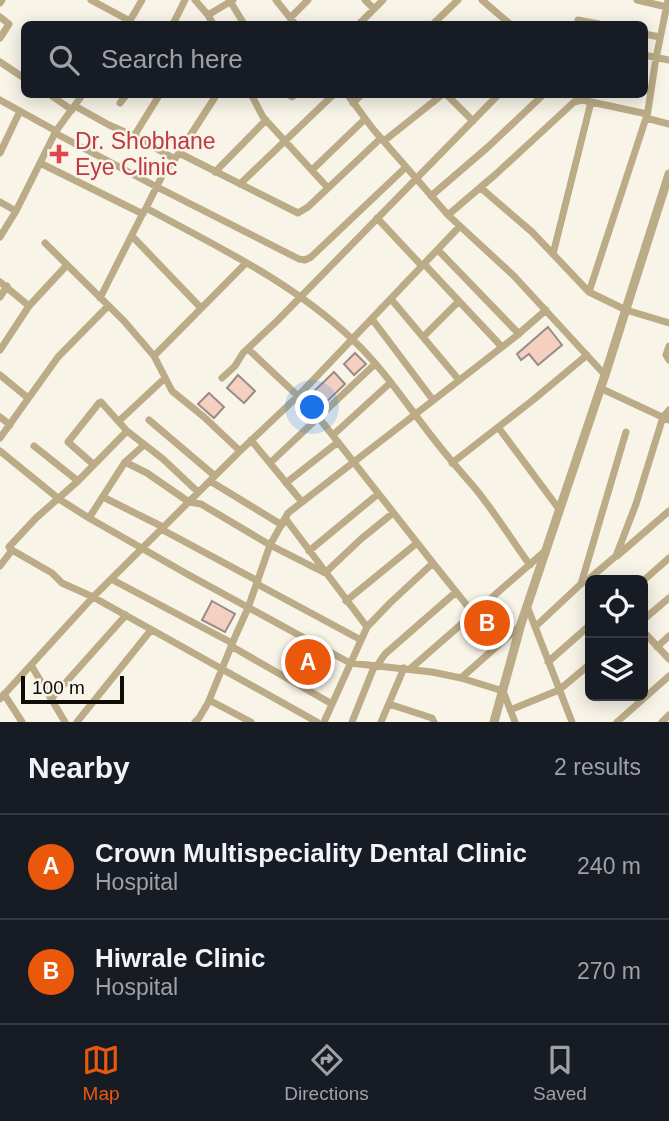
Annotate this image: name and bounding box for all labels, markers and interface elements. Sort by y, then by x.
search box [21,21,648,98]
icon: search [45,41,83,79]
text: Search here [101,44,243,74]
place label: Dr. Shobhane Eye Clinic [75,128,216,180]
marker: Dr. Shobhane Eye Clinic [49,144,69,164]
your location [295,390,329,424]
map controls [585,575,648,701]
button: locate [585,575,648,638]
pin: B [464,597,510,649]
pin: A [285,636,331,688]
button: layers [585,638,648,701]
scale bar [21,673,124,705]
text: 100 m [32,677,85,698]
text: Nearby [28,751,130,784]
text: 2 results [554,754,641,780]
text: Crown Multispeciality Dental Clinic [95,838,527,868]
text: A [43,853,59,879]
text: 240 m [577,853,641,879]
text: Hospital [95,869,178,895]
text: Hiwrale Clinic [95,943,266,973]
text: B [43,958,59,984]
text: 270 m [577,958,641,984]
text: Hospital [95,974,178,1000]
tab: Map [82,1041,120,1105]
tab: Directions [284,1041,369,1105]
tab: Saved [533,1041,587,1105]

